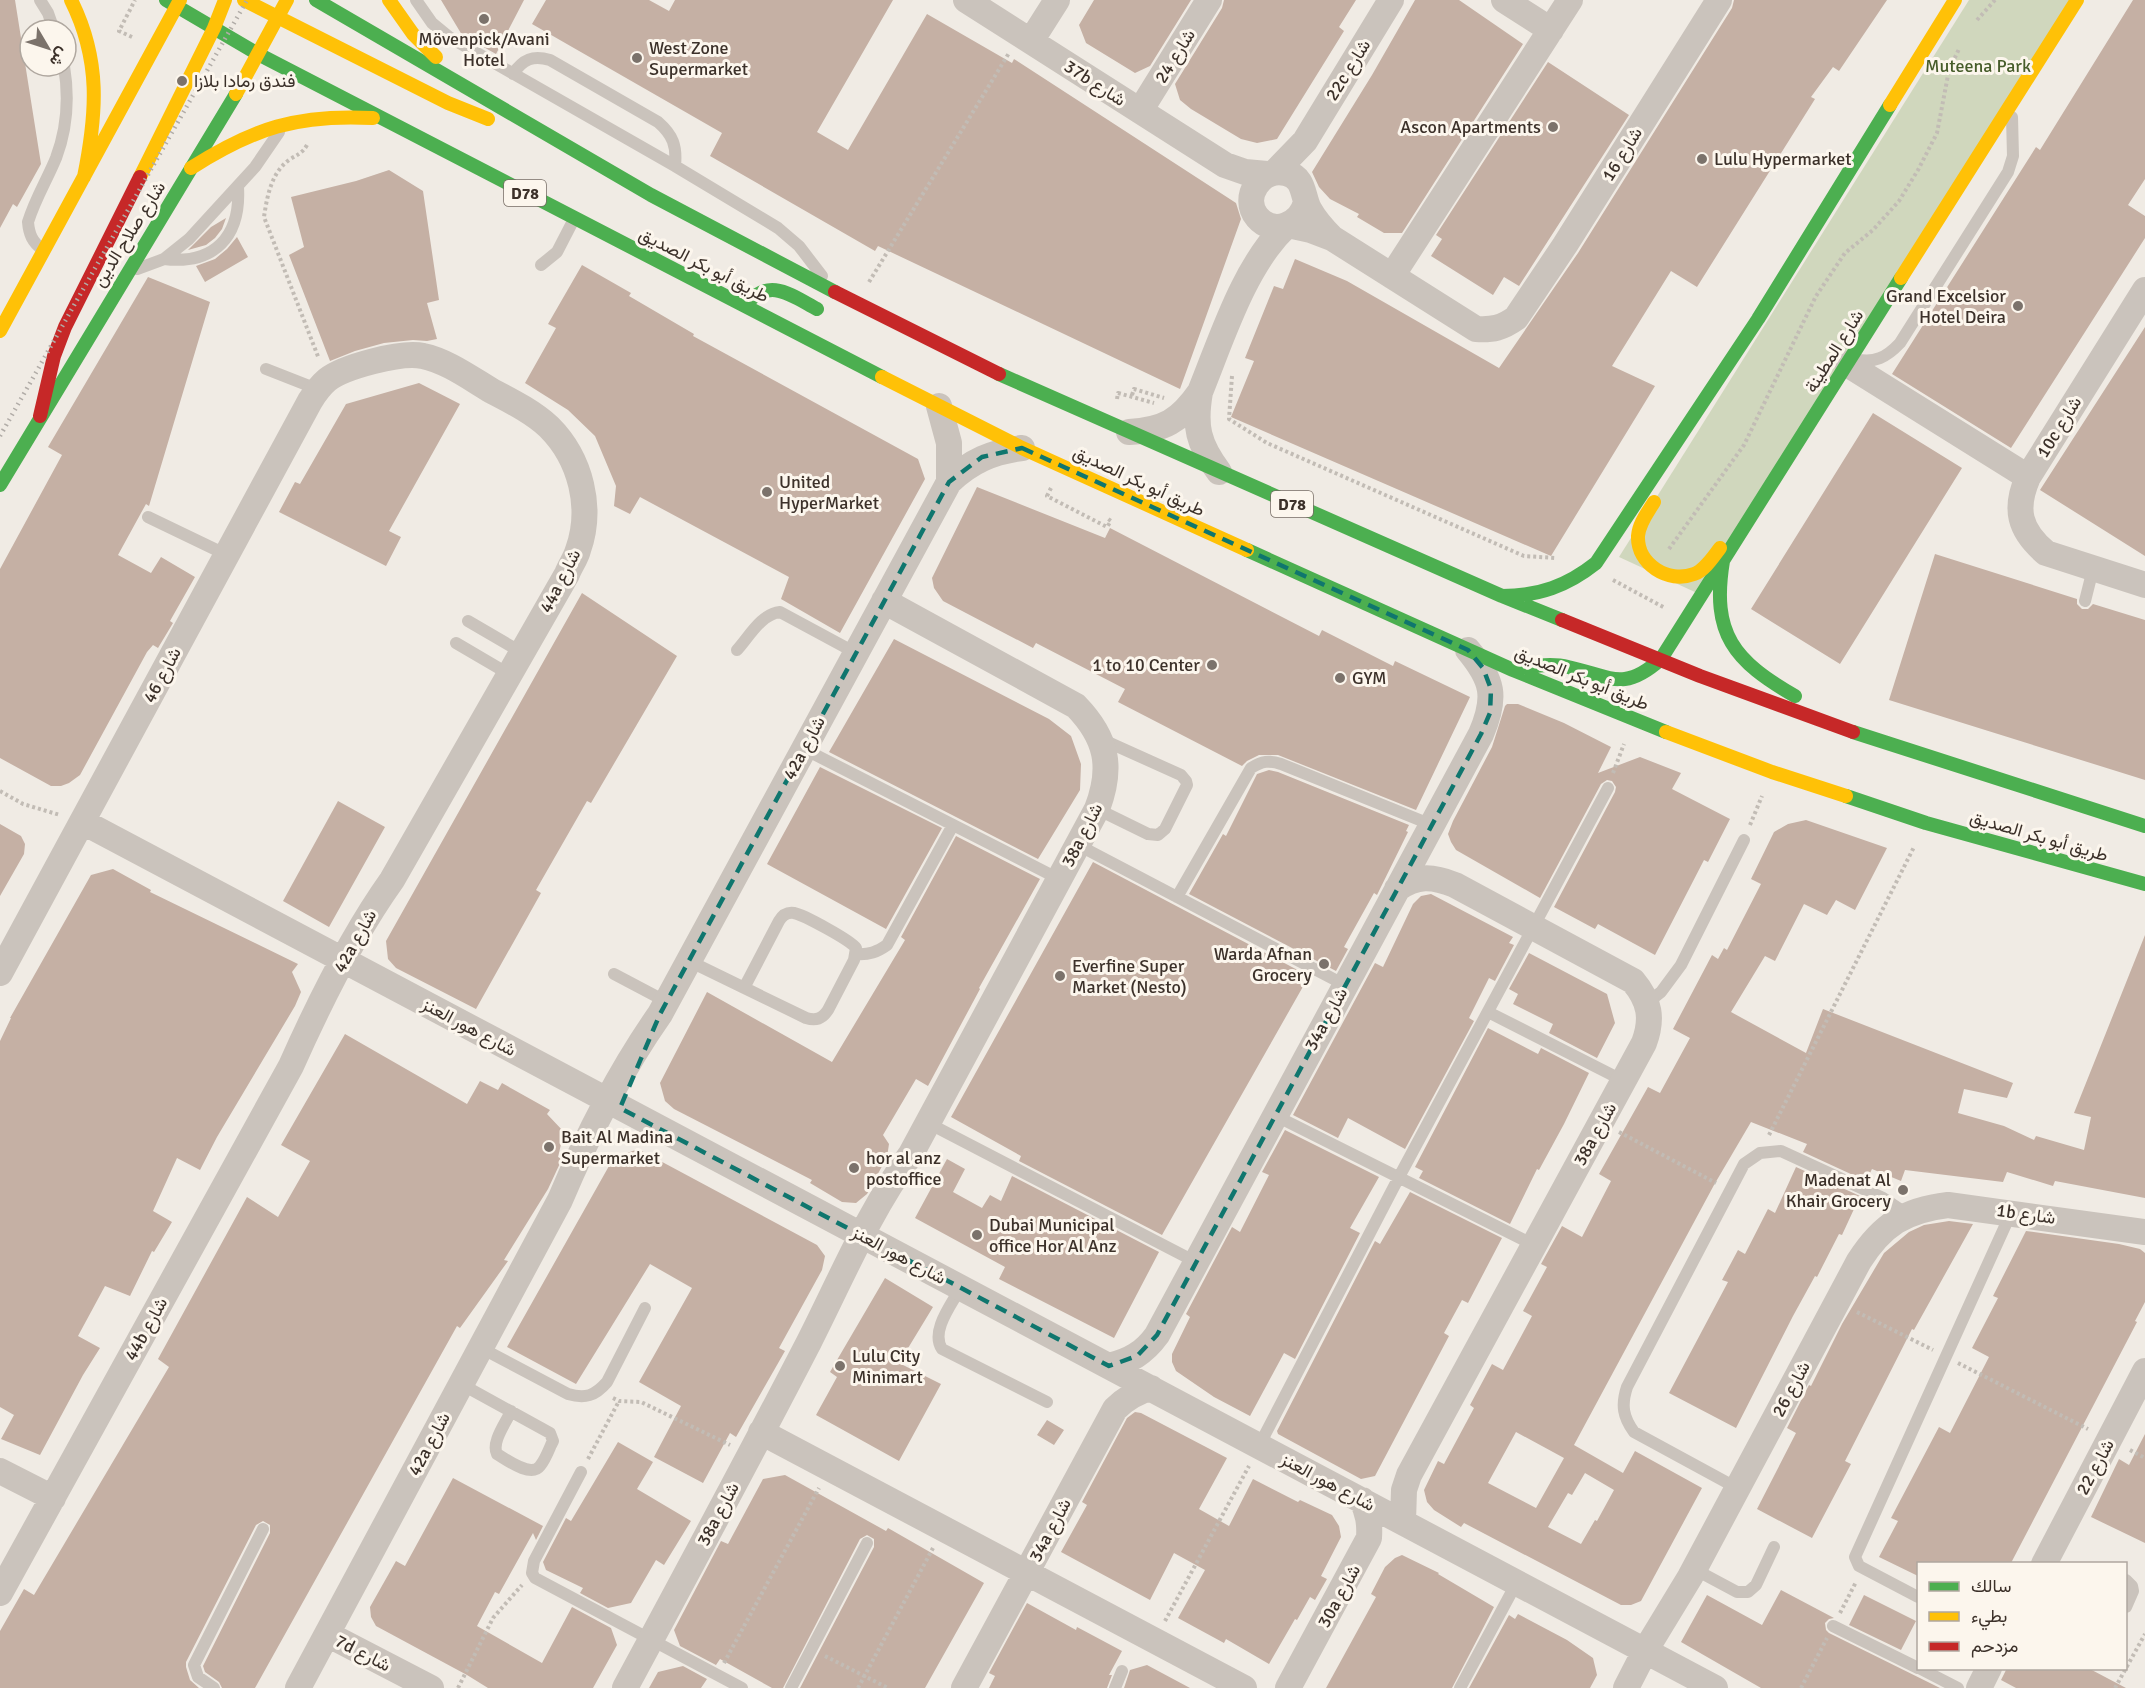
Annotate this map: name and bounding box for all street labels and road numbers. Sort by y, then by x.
street label: شارع 24 [1150,25,1201,88]
street label: 22c شارع [1321,35,1376,105]
street label: 37b شارع [1059,55,1130,112]
street label: شارع 16 [1597,123,1648,186]
street label: شارع صلاح الدين [88,177,171,291]
road number: D78 [504,180,546,206]
street label: طريق أبو بكر الصديق [635,223,773,307]
street label: شارع المطينة [1800,305,1869,397]
street label: 10c شارع [2032,392,2087,462]
street label: طريق أبو بكر الصديق [1070,441,1208,521]
road number: D78 [1271,491,1313,517]
street label: 44a شارع [535,545,586,617]
street label: طريق أبو بكر الصديق [1512,641,1652,715]
street label: شارع 46 [138,644,187,707]
street label: 42a شارع [778,712,831,784]
street label: 38a شارع [1057,799,1108,871]
street label: طريق أبو بكر الصديق [1967,806,2111,866]
street label: 42a شارع [329,906,382,977]
street label: 34a شارع [1300,984,1353,1055]
street label: شارع هور العنز [417,993,520,1062]
street label: 38a شارع [1569,1099,1622,1170]
street label: 1b شارع [1995,1199,2057,1230]
street label: شارع هور العنز [847,1221,950,1290]
street label: 44b شارع [120,1293,173,1365]
street label: شارع 26 [1767,1358,1816,1421]
street label: 42a شارع [403,1408,456,1480]
street label: شارع 22 [2071,1436,2120,1499]
street label: شارع هور العنز [1276,1448,1379,1517]
street label: 38a شارع [692,1478,745,1550]
street label: 34a شارع [1024,1494,1077,1566]
street label: 30a شارع [1313,1561,1366,1632]
street label: 7d شارع [331,1630,394,1677]

